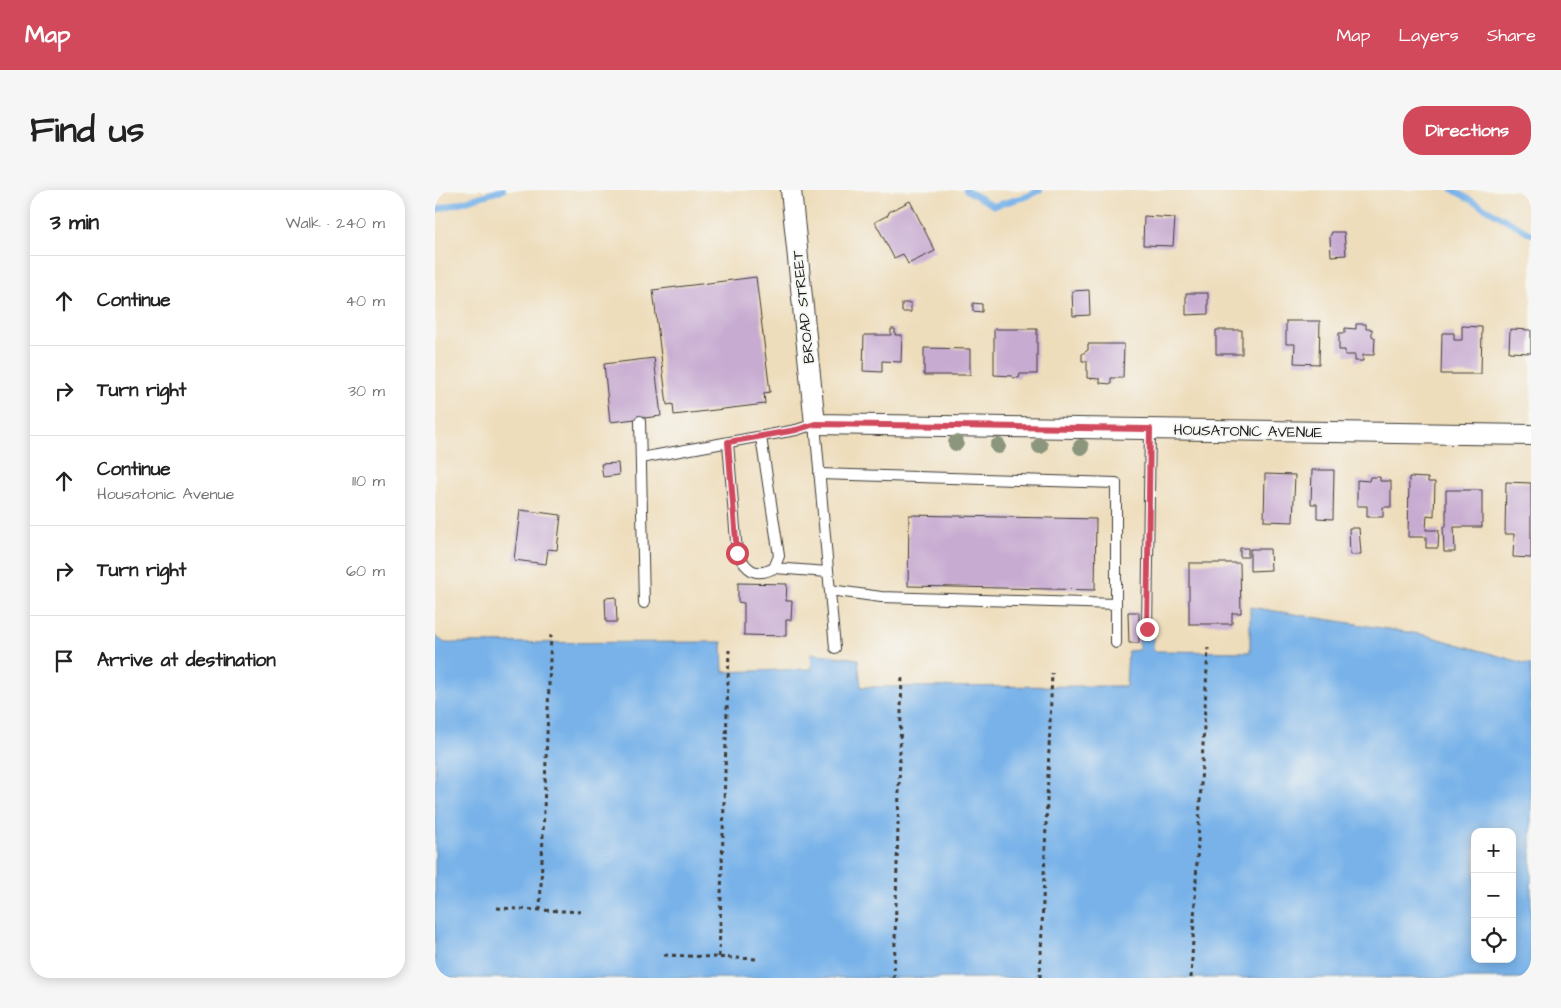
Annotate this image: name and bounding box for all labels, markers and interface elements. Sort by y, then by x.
text: Map [25,18,70,52]
text: Map [1336,23,1370,48]
text: Layers [1398,23,1459,48]
text: Share [1487,23,1536,48]
text: Find us [30,106,144,155]
button: Directions [1403,106,1531,155]
text: 3 min [50,208,99,237]
text: Walk · 240 m [285,212,385,234]
street label: BROAD STREET [787,249,820,364]
icon: ahead [50,287,78,315]
text: Continue [97,287,171,314]
text: 40 m [345,290,385,312]
icon: right [50,377,78,405]
text: Turn right [97,377,186,404]
text: 30 m [348,380,385,402]
street label: HOUSATONIC AVENUE [1173,420,1323,443]
text: Continue [97,456,171,483]
icon: ahead [50,467,78,495]
text: 110 m [352,470,385,492]
text: Housatonic Avenue [97,483,234,505]
route start [726,542,749,565]
icon: right [50,557,78,585]
text: Turn right [97,557,186,584]
text: 60 m [346,560,385,582]
route end [1136,618,1159,641]
icon: arrive [50,647,78,675]
text: Arrive at destination [97,647,276,674]
map controls [1471,828,1516,963]
button: + [1471,828,1516,873]
button: − [1471,873,1516,918]
button: locate [1471,918,1516,963]

